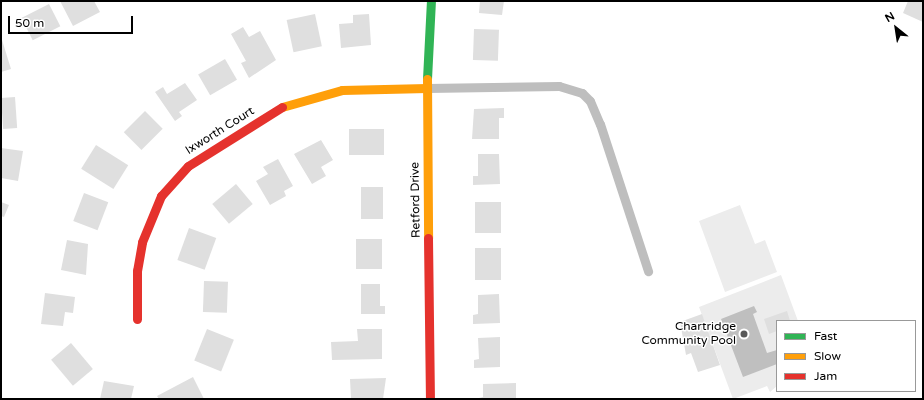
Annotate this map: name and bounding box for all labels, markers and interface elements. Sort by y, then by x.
scale bar [10,8,135,34]
north arrow [876,8,916,48]
text: N [883,9,897,25]
text: 50 m [15,16,44,30]
street label: Ixworth Court [183,104,257,158]
street label: Retford Drive [408,162,424,238]
place label: Chartridge Community Pool [641,320,736,348]
legend [776,320,916,392]
marker: Chartridge Community Pool [739,329,749,339]
text: Fast [814,329,837,343]
text: Slow [814,349,841,363]
text: Jam [814,369,837,383]

